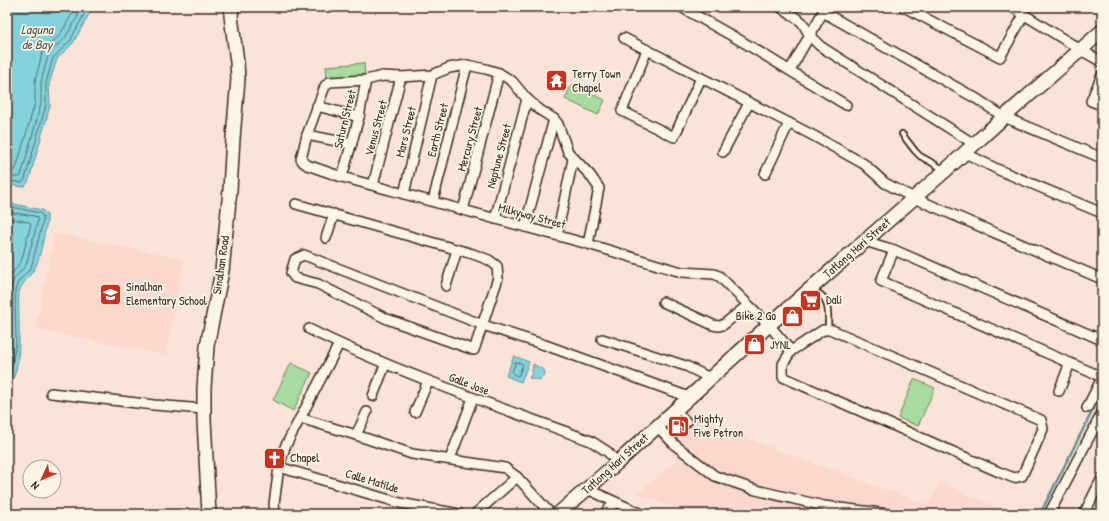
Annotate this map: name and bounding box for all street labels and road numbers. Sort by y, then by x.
street label: Saturn Street [329,87,360,150]
street label: Venus Street [360,97,391,158]
street label: Earth Street [423,101,453,158]
street label: Mars Street [391,104,420,159]
street label: Mercury Street [453,104,487,173]
street label: Neptune Street [482,121,516,190]
street label: Milkyway Street [497,198,569,233]
street label: Tatlong Hari Street [819,213,895,282]
street label: Sinalhan Road [208,234,233,295]
street label: Galle Jose [447,368,492,399]
street label: Tatlong Hari Street [578,429,652,498]
street label: Calle Matilde [343,464,401,497]

